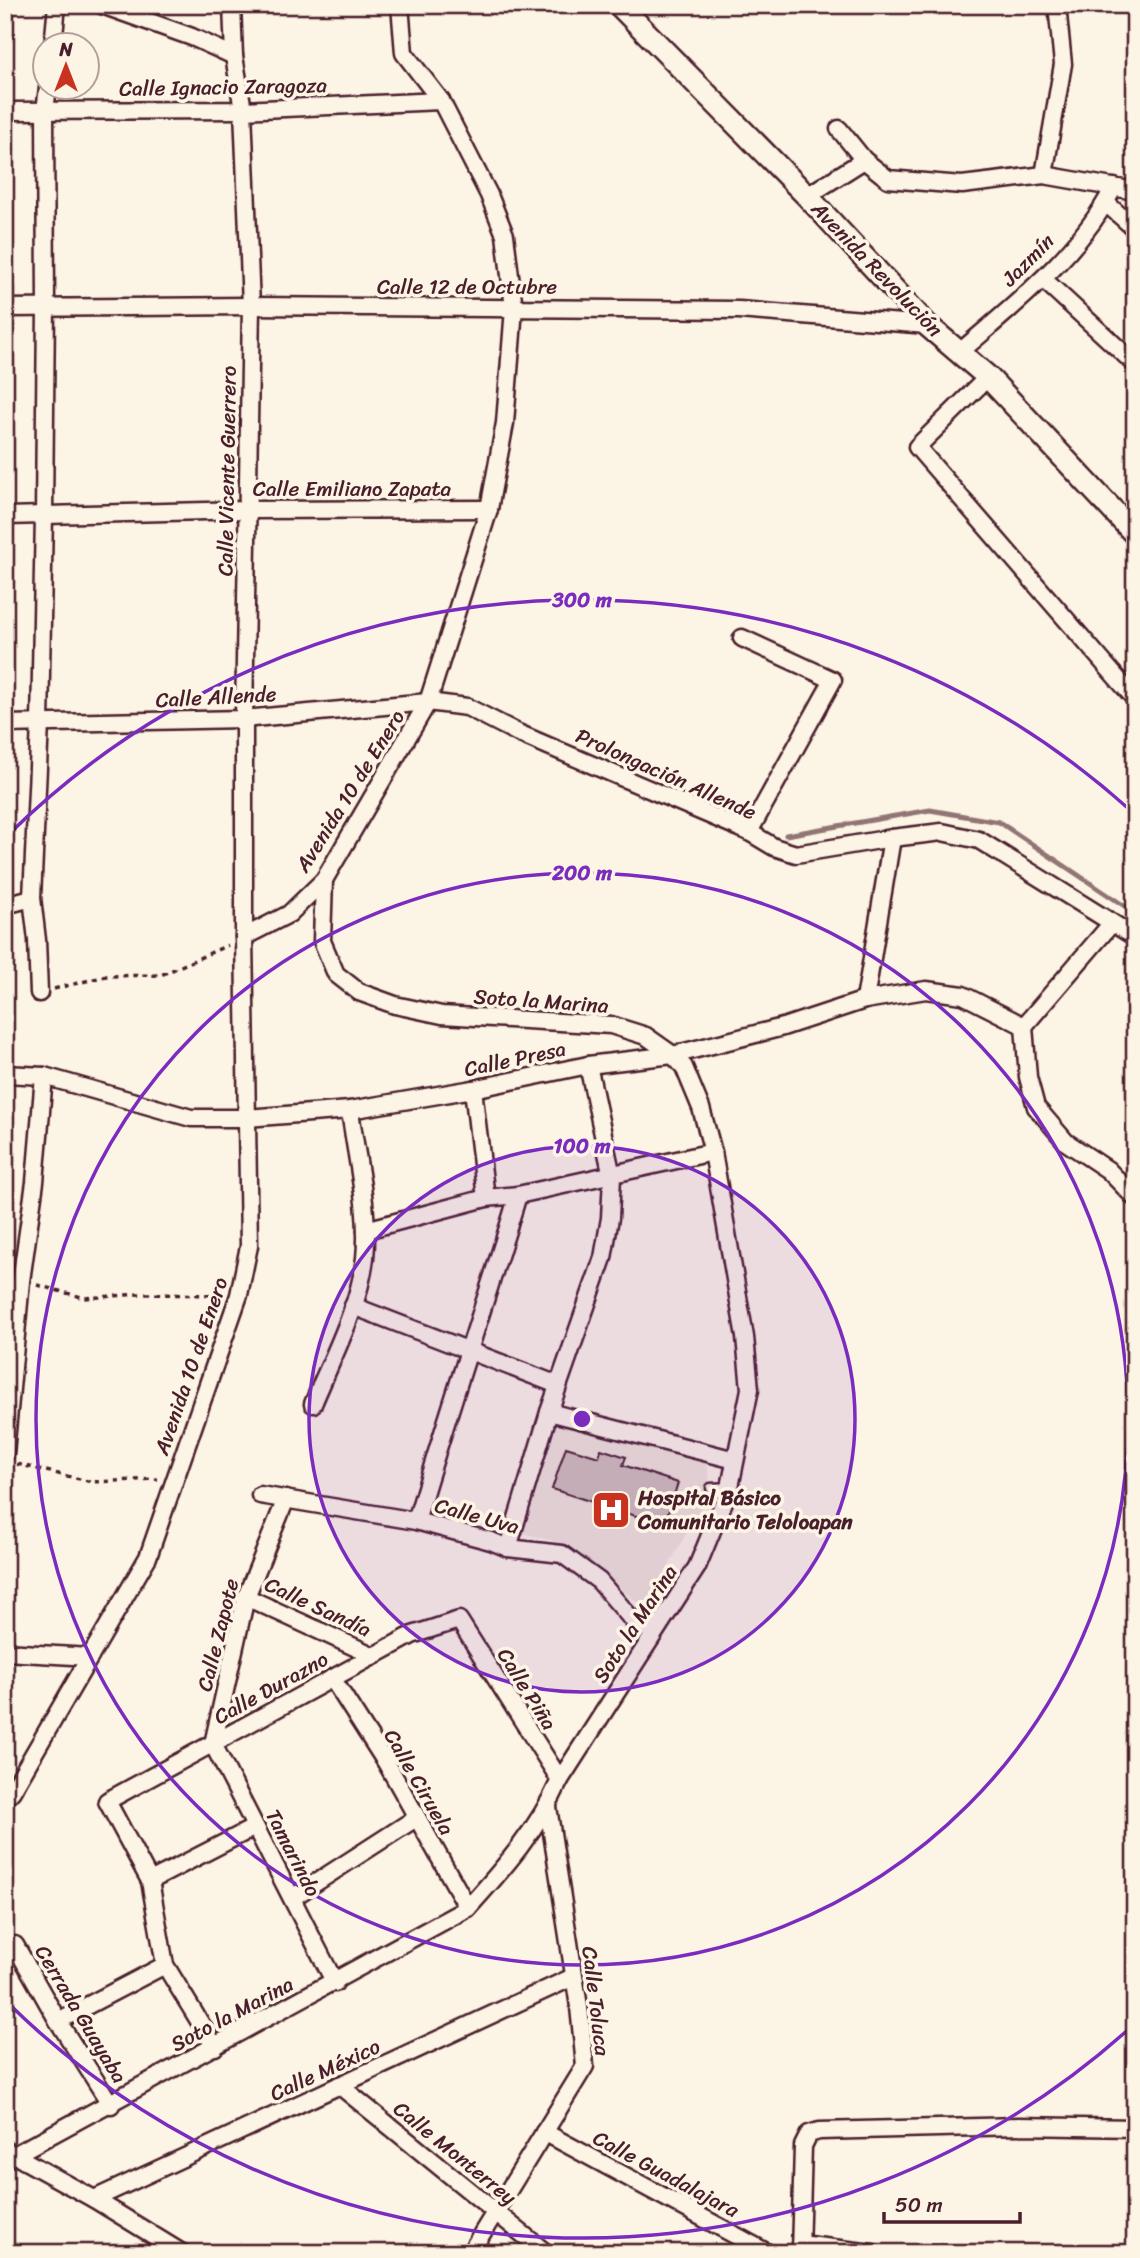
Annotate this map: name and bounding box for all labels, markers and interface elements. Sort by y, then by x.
north arrow [32,32,102,102]
text: N [58,33,73,66]
street label: Calle Ignacio Zaragoza [119,66,328,108]
street label: Avenida Revolución [801,191,952,346]
street label: Jazmín [991,224,1064,297]
street label: Calle 12 de Octubre [377,268,557,306]
street label: Calle Vicente Guerrero [206,366,248,576]
street label: Calle Emiliano Zapata [253,470,452,508]
text: 300 m [551,581,613,619]
street label: Calle Allende [155,675,278,719]
street label: Avenida 10 de Enero [284,702,415,881]
street label: Prolongación Allende [569,717,763,831]
text: 200 m [551,854,613,892]
street label: Soto la Marina [472,977,610,1025]
street label: Calle Presa [461,1030,570,1088]
text: 100 m [553,1127,611,1165]
street label: Avenida 10 de Enero [142,1272,239,1461]
centre of rings [570,1407,594,1431]
place label: Hospital Básico Comunitario Teloloapan [637,1479,853,1541]
street label: Calle Uva [431,1487,524,1546]
hospital icon: Hospital Básico Comunitario Teloloapan [590,1489,632,1531]
street label: Soto la Marina [582,1557,688,1691]
street label: Calle Sandía [258,1566,378,1649]
street label: Calle Zapote [186,1574,250,1695]
street label: Calle Durazno [206,1640,336,1735]
street label: Calle Piña [487,1640,568,1738]
street label: Calle Ciruela [373,1721,465,1843]
street label: Tamarindo [255,1802,332,1904]
street label: Cerrada Guayaba [24,1937,138,2091]
street label: Calle Toluca [570,1944,622,2058]
street label: Soto la Marina [163,1965,301,2062]
street label: Calle México [263,2028,387,2112]
street label: Calle Monterrey [385,2091,526,2215]
street label: Calle Guadalajara [586,2119,747,2229]
scale bar [884,2181,1021,2225]
text: 50 m [895,2186,943,2224]

